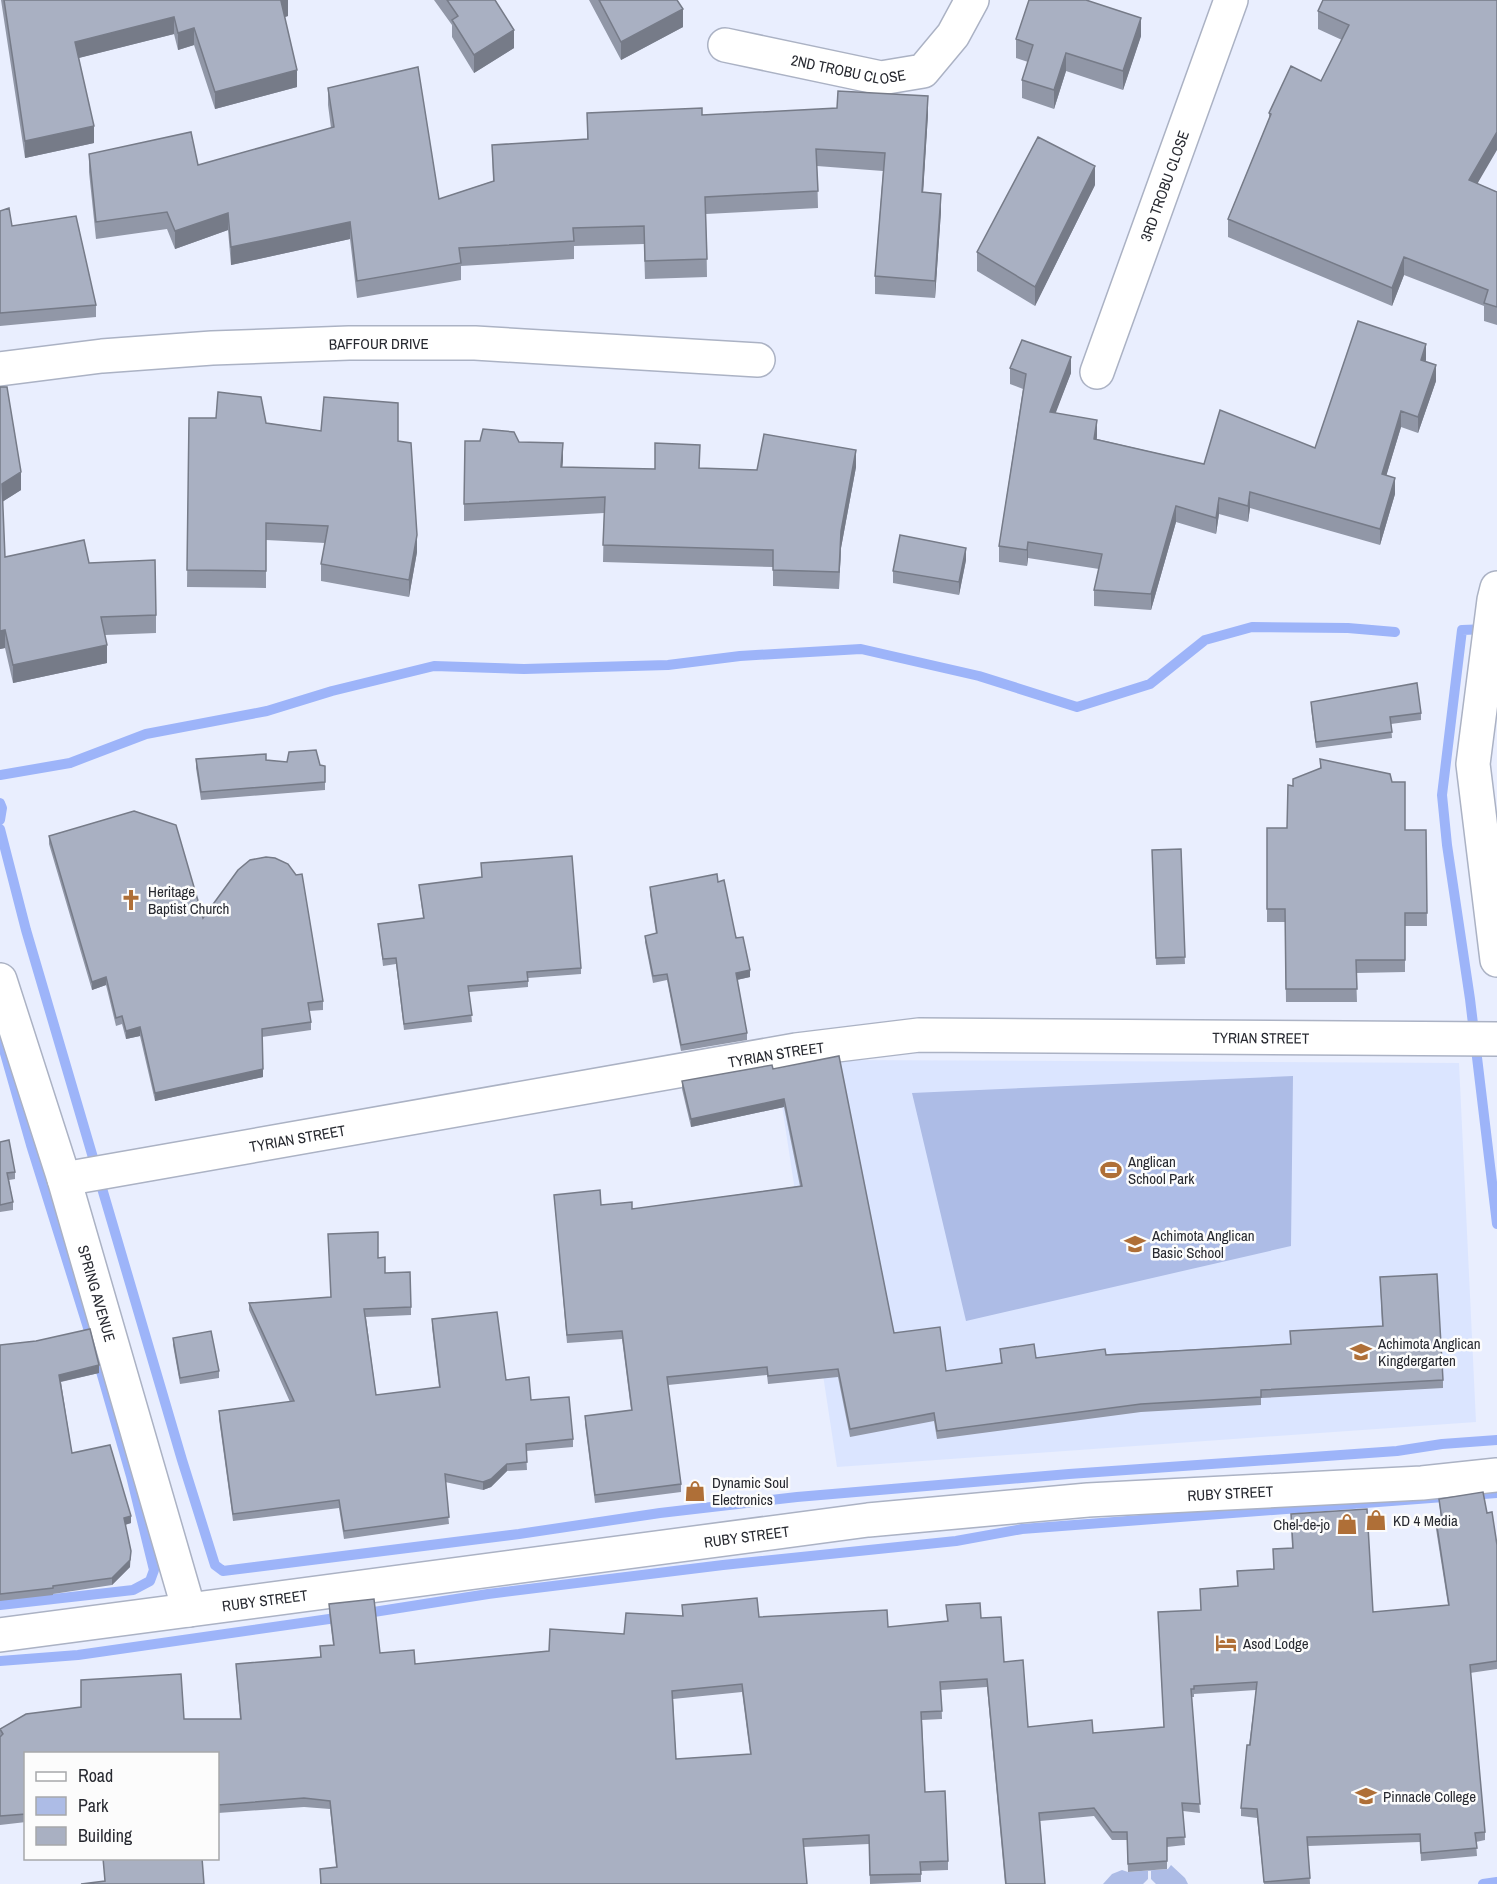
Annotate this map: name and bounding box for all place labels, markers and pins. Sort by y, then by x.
place label: Heritage Baptist Church [148,881,229,919]
church icon: Heritage Baptist Church [119,888,143,912]
place label: Anglican School Park [1127,1151,1195,1189]
sports icon: Anglican School Park [1099,1158,1123,1182]
place label: Achimota Anglican Basic School [1151,1225,1255,1263]
school or university icon: Achimota Anglican Basic School [1123,1232,1147,1256]
place label: Achimota Anglican Kingdergarten [1377,1333,1481,1371]
school or university icon: Achimota Anglican Kingdergarten [1349,1340,1373,1364]
place label: Dynamic Soul Electronics [712,1472,789,1510]
shop icon: Dynamic Soul Electronics [683,1479,707,1503]
shop icon: KD 4 Media [1364,1508,1388,1532]
place label: KD 4 Media [1393,1510,1458,1531]
shop icon: Chel-de-jo [1335,1512,1359,1536]
place label: Chel-de-jo [1273,1514,1330,1535]
hotel icon: Asod Lodge [1214,1631,1238,1655]
place label: Asod Lodge [1242,1633,1309,1654]
school or university icon: Pinnacle College [1354,1784,1378,1808]
place label: Pinnacle College [1383,1786,1476,1807]

